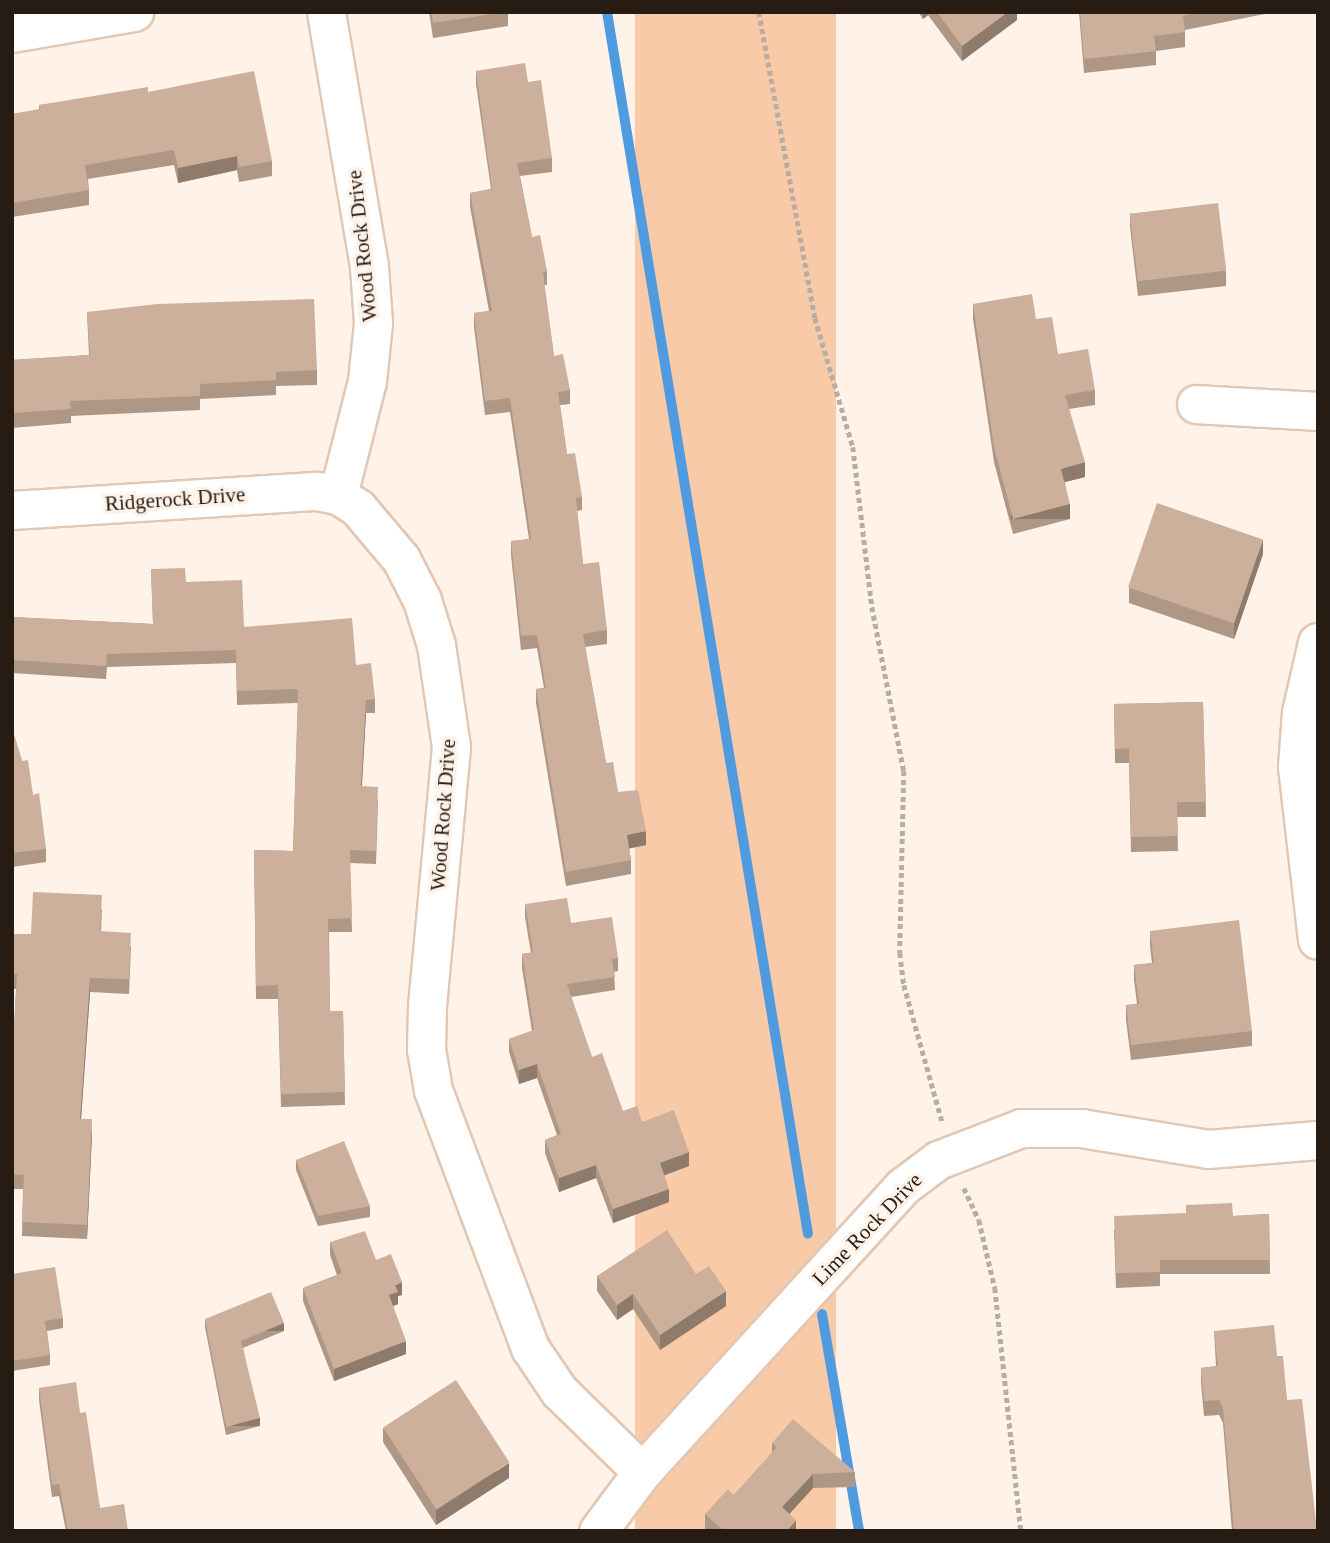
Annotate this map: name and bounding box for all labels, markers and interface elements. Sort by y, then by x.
street label: Wood Rock Drive [342,169,382,323]
street label: Ridgerock Drive [104,482,246,516]
street label: Wood Rock Drive [425,738,461,892]
street label: Lime Rock Drive [807,1167,927,1291]

